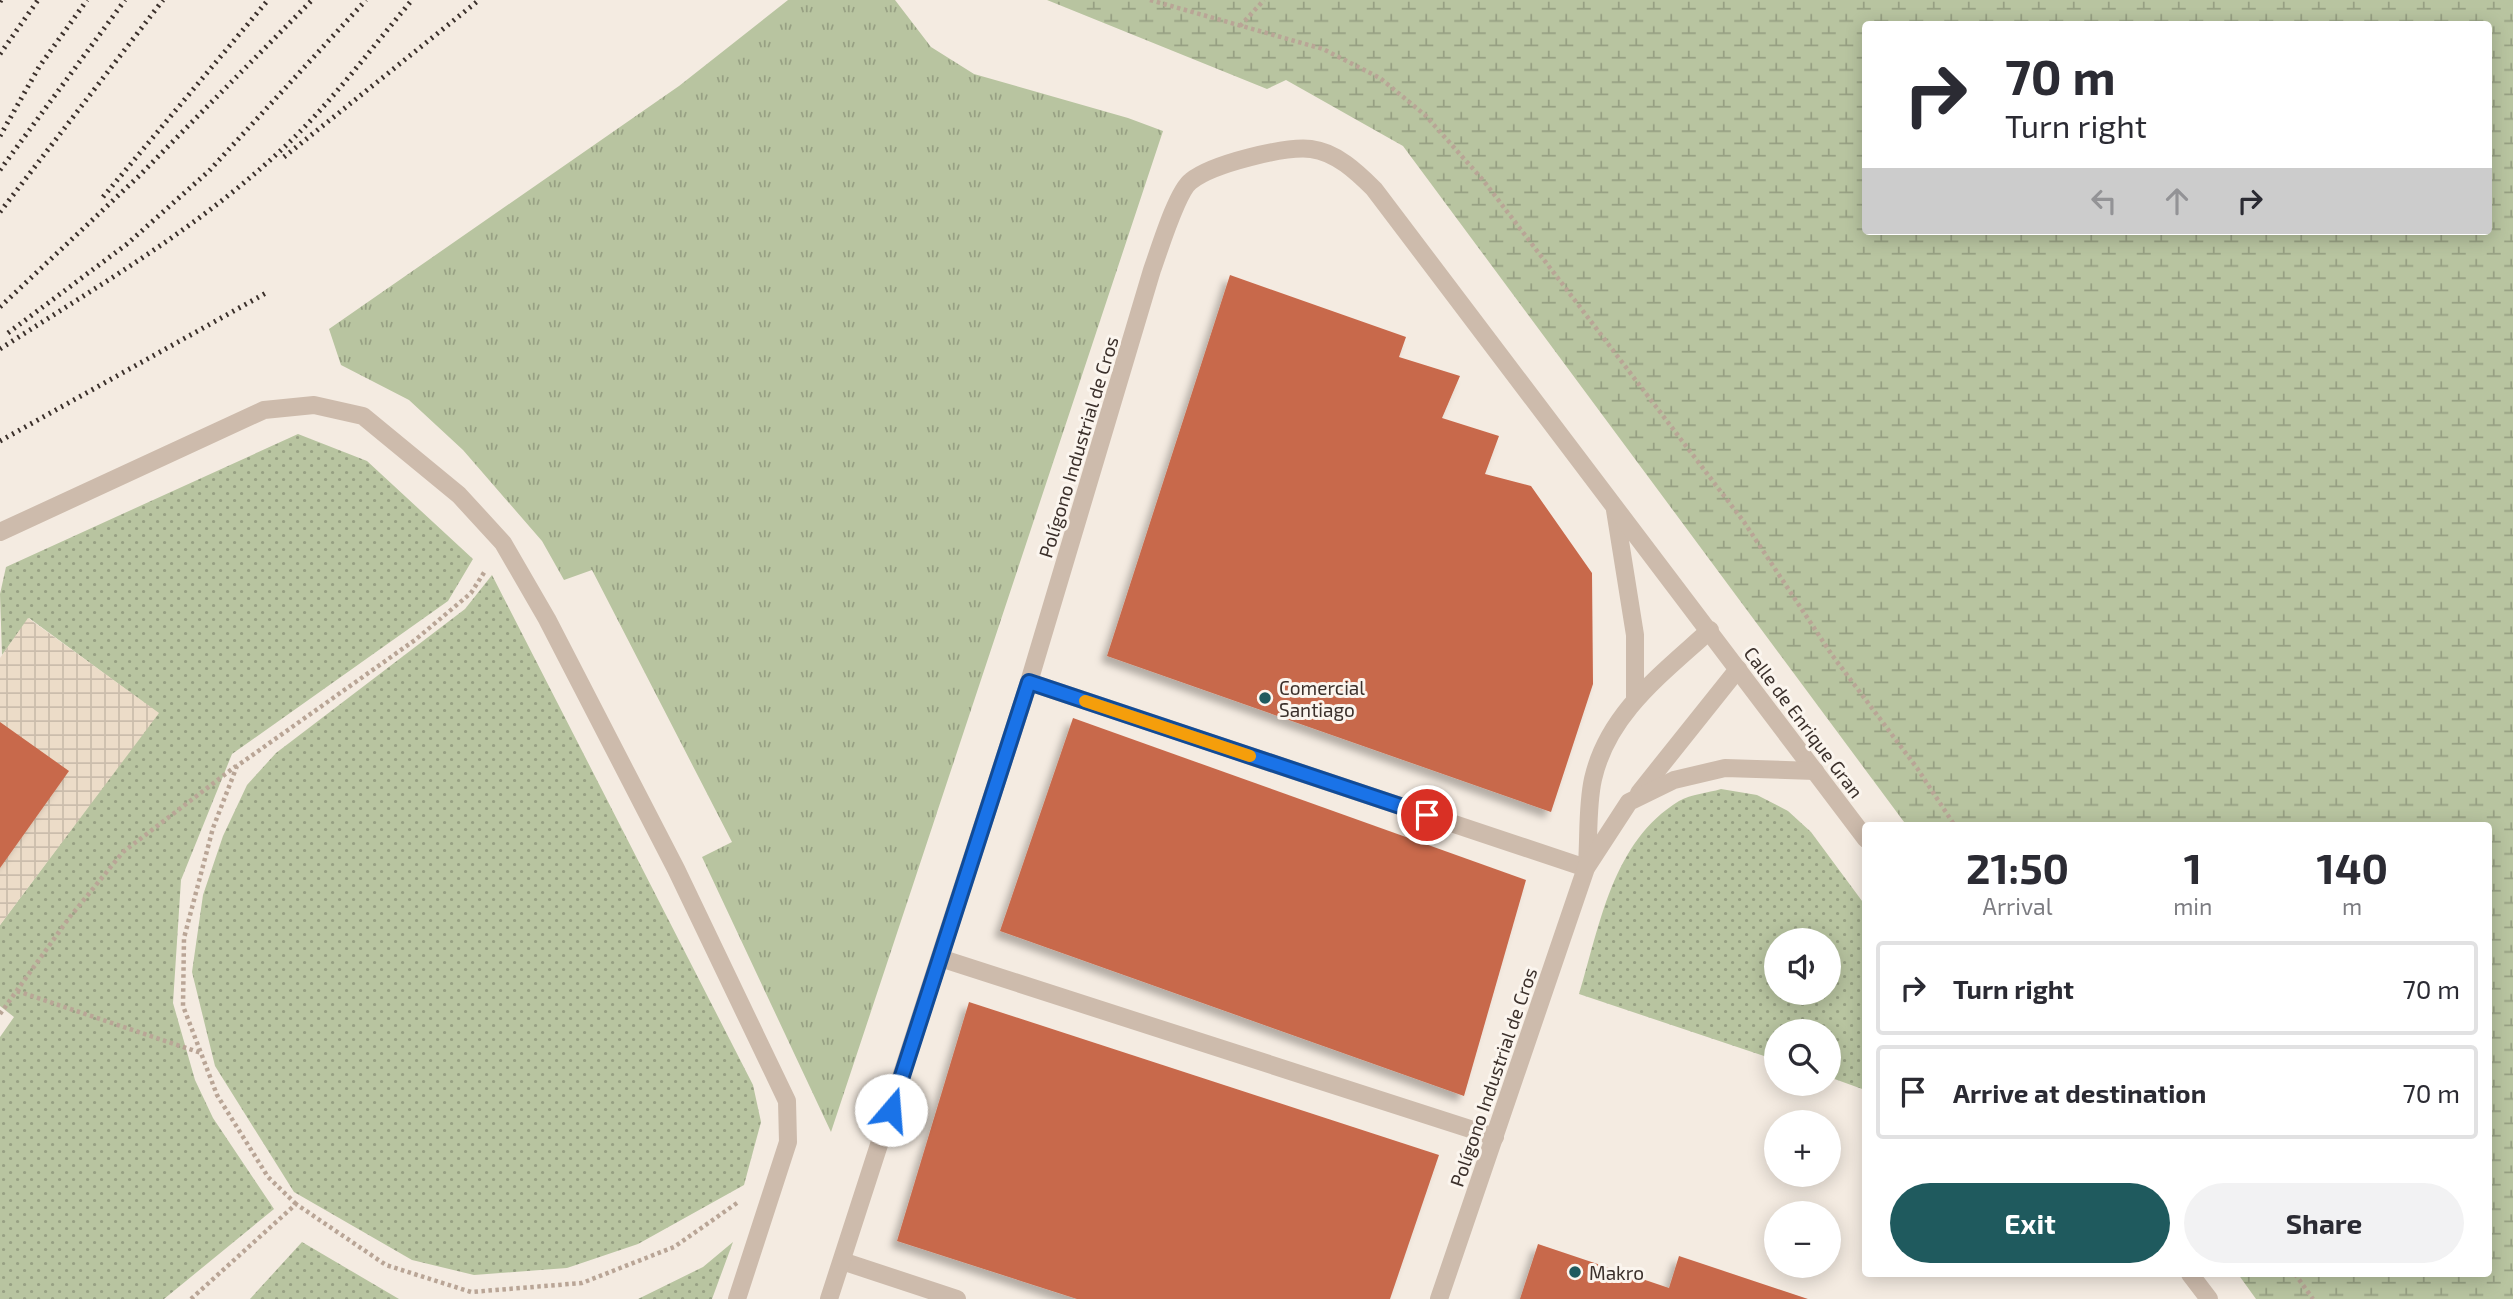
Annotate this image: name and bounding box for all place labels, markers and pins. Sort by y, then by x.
place label: Comercial Santiago [1279,676,1365,721]
marker: Comercial Santiago [1257,690,1273,706]
pin [1397,785,1457,845]
place label: Makro [1589,1261,1644,1284]
marker: Makro [1567,1264,1583,1280]

